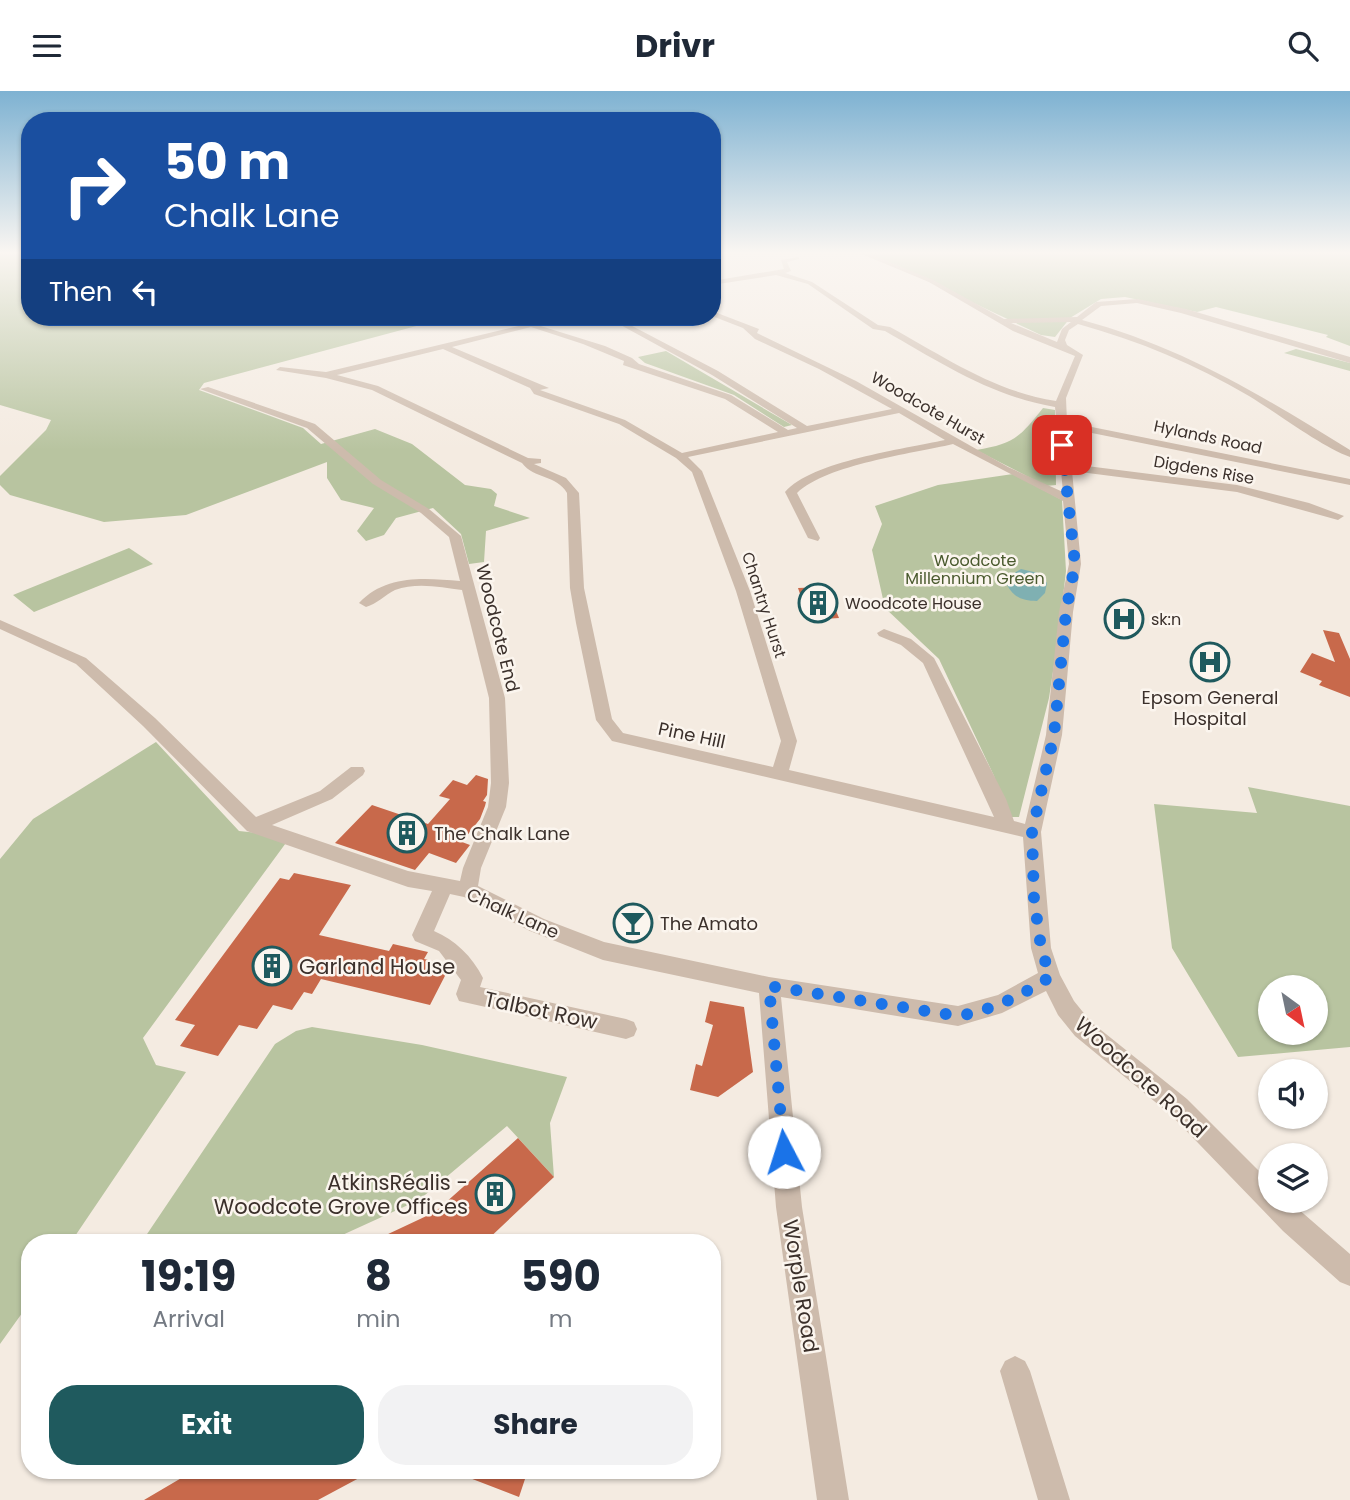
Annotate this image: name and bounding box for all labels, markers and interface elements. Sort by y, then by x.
text: Drivr [635,23,715,68]
icon: menu [28,27,66,65]
icon: search [1284,27,1322,65]
text: 50 m [164,128,290,196]
icon: right [49,140,140,231]
text: Chalk Lane [164,193,340,238]
icon: left [126,273,164,311]
text: Then [49,274,112,310]
street label: Woodcote Hurst [867,366,989,450]
street label: Hylands Road [1152,414,1264,460]
pin [1032,415,1092,475]
icon: arrive [1043,426,1081,464]
street label: Digdens Rise [1152,450,1256,490]
street label: Chantry Hurst [736,549,792,661]
park label: Woodcote Millennium Green [905,549,1045,590]
street label: Woodcote End [470,562,526,694]
building icon: Woodcote House [797,582,839,624]
place label: Woodcote House [845,592,982,615]
hospital icon: sk:n [1103,598,1145,640]
place label: sk:n [1151,608,1181,631]
hospital icon: Epsom General Hospital [1189,641,1231,683]
place label: Epsom General Hospital [1142,685,1278,731]
street label: Pine Hill [656,716,728,754]
building icon: The Chalk Lane [386,812,428,854]
place label: The Chalk Lane [434,821,570,846]
street label: Chalk Lane [463,882,563,944]
bar icon: The Amato [612,902,654,944]
place label: The Amato [660,911,758,936]
building icon: Garland House [251,945,293,987]
place label: Garland House [299,952,455,981]
north arrow [1258,975,1328,1045]
map controls [1258,975,1328,1213]
street label: Talbot Row [482,984,600,1036]
street label: Woodcote Road [1069,1010,1213,1144]
button: sound [1258,1059,1328,1129]
position arrow [747,1115,821,1189]
button: layers [1258,1143,1328,1213]
place label: AtkinsRéalis - Woodcote Grove Offices [214,1168,468,1221]
building icon: AtkinsRéalis - Woodcote Grove Offices [474,1173,516,1215]
street label: Worple Road [776,1217,826,1355]
text: 19:19 [141,1247,236,1306]
text: 8 [365,1247,392,1306]
text: 590 [520,1247,601,1306]
text: Arrival [152,1303,225,1335]
text: min [356,1303,400,1335]
text: m [549,1303,573,1335]
button: Exit [49,1385,364,1465]
button: Share [378,1385,693,1465]

